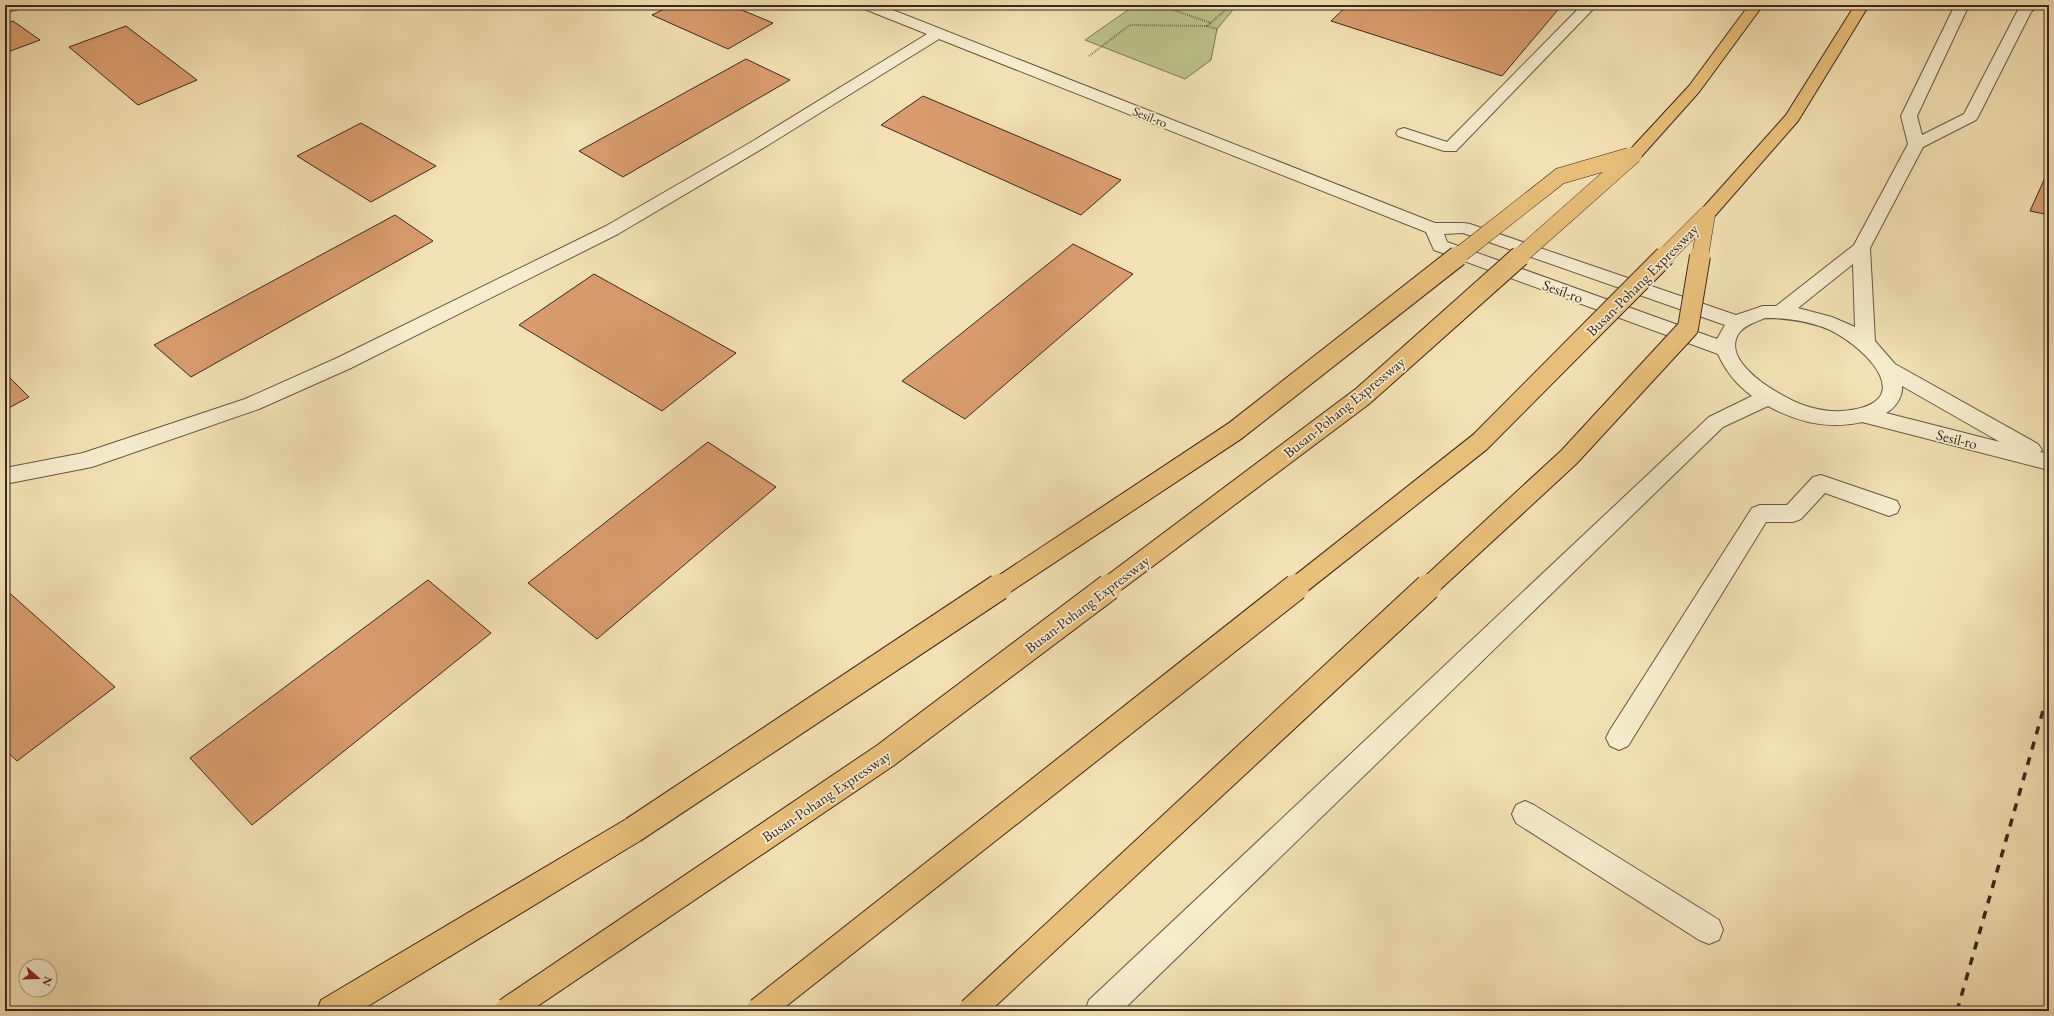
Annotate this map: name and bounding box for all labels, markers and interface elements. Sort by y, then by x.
street label: Sesil-ro [1130,102,1170,132]
street label: Busan-Pohang Expressway [1582,220,1702,340]
street label: Sesil-ro [1540,275,1586,307]
street label: Busan-Pohang Expressway [1279,352,1409,462]
street label: Sesil-ro [1935,425,1979,453]
street label: Busan-Pohang Expressway [1021,551,1153,657]
street label: Busan-Pohang Expressway [758,746,894,846]
north arrow [18,958,58,998]
text: N [39,975,55,988]

